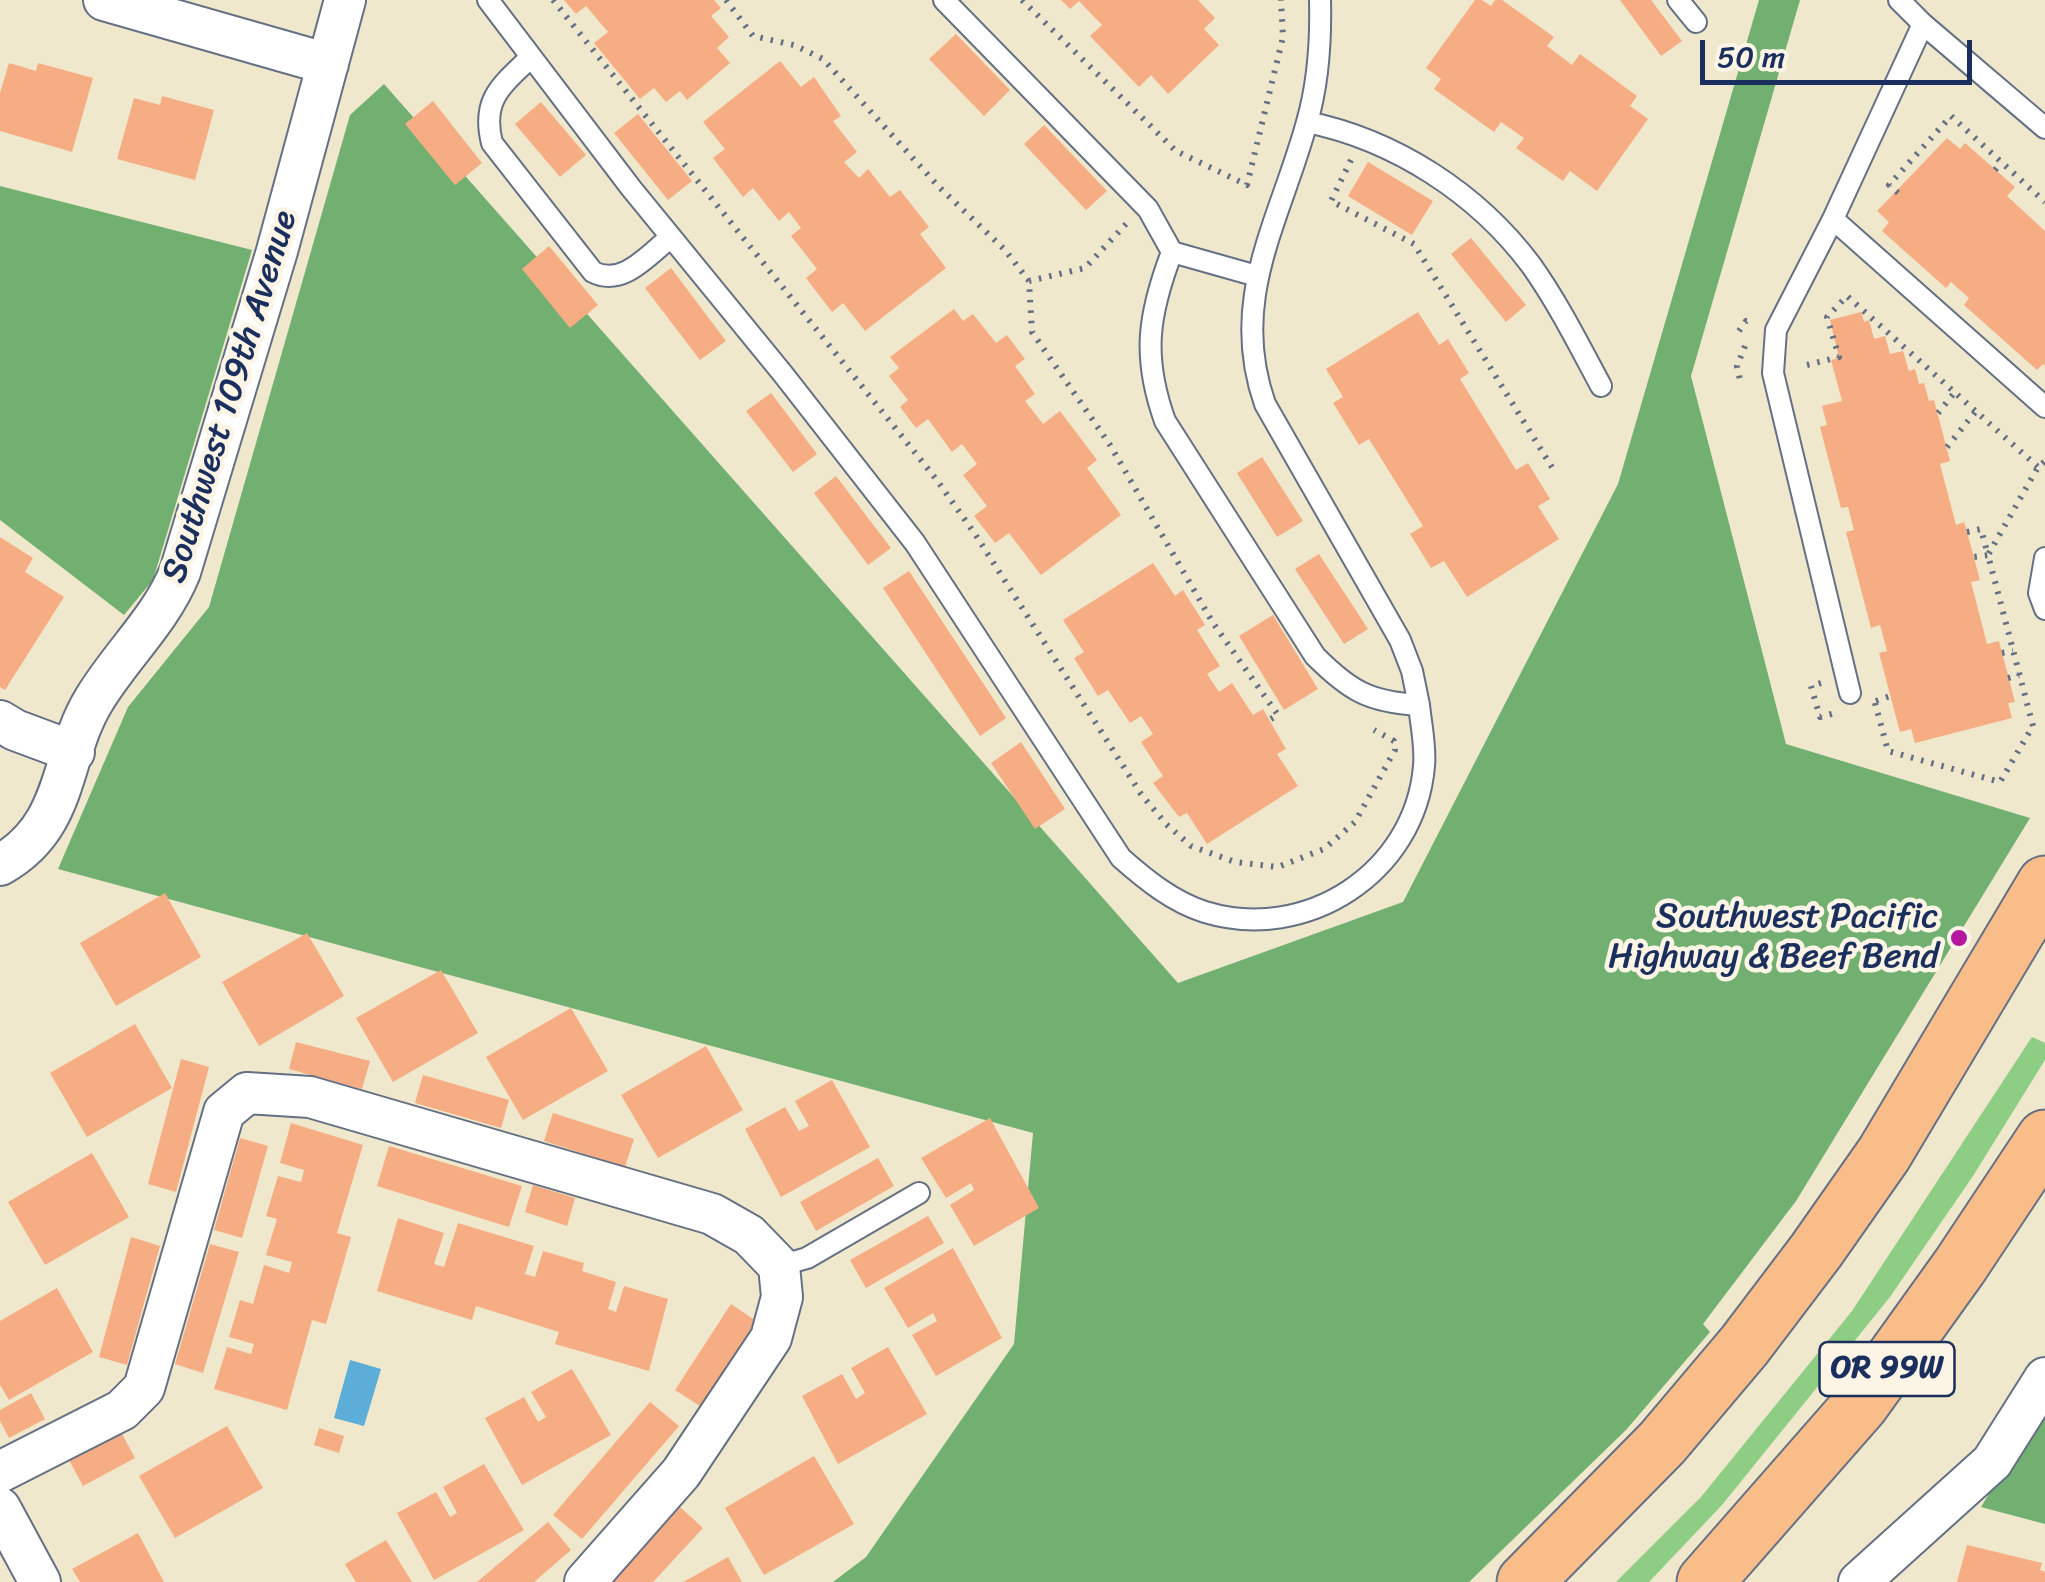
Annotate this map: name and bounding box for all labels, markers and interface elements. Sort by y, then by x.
scale bar [1705,20,1978,82]
text: 50 m [1717,30,1785,84]
street label: Southwest 109th Avenue [154,206,308,588]
place label: Southwest Pacific Highway & Beef Bend [1608,897,1939,979]
marker: Southwest Pacific Highway & Beef Bend [1948,927,1970,949]
road number: OR 99W [1820,1342,1954,1396]

